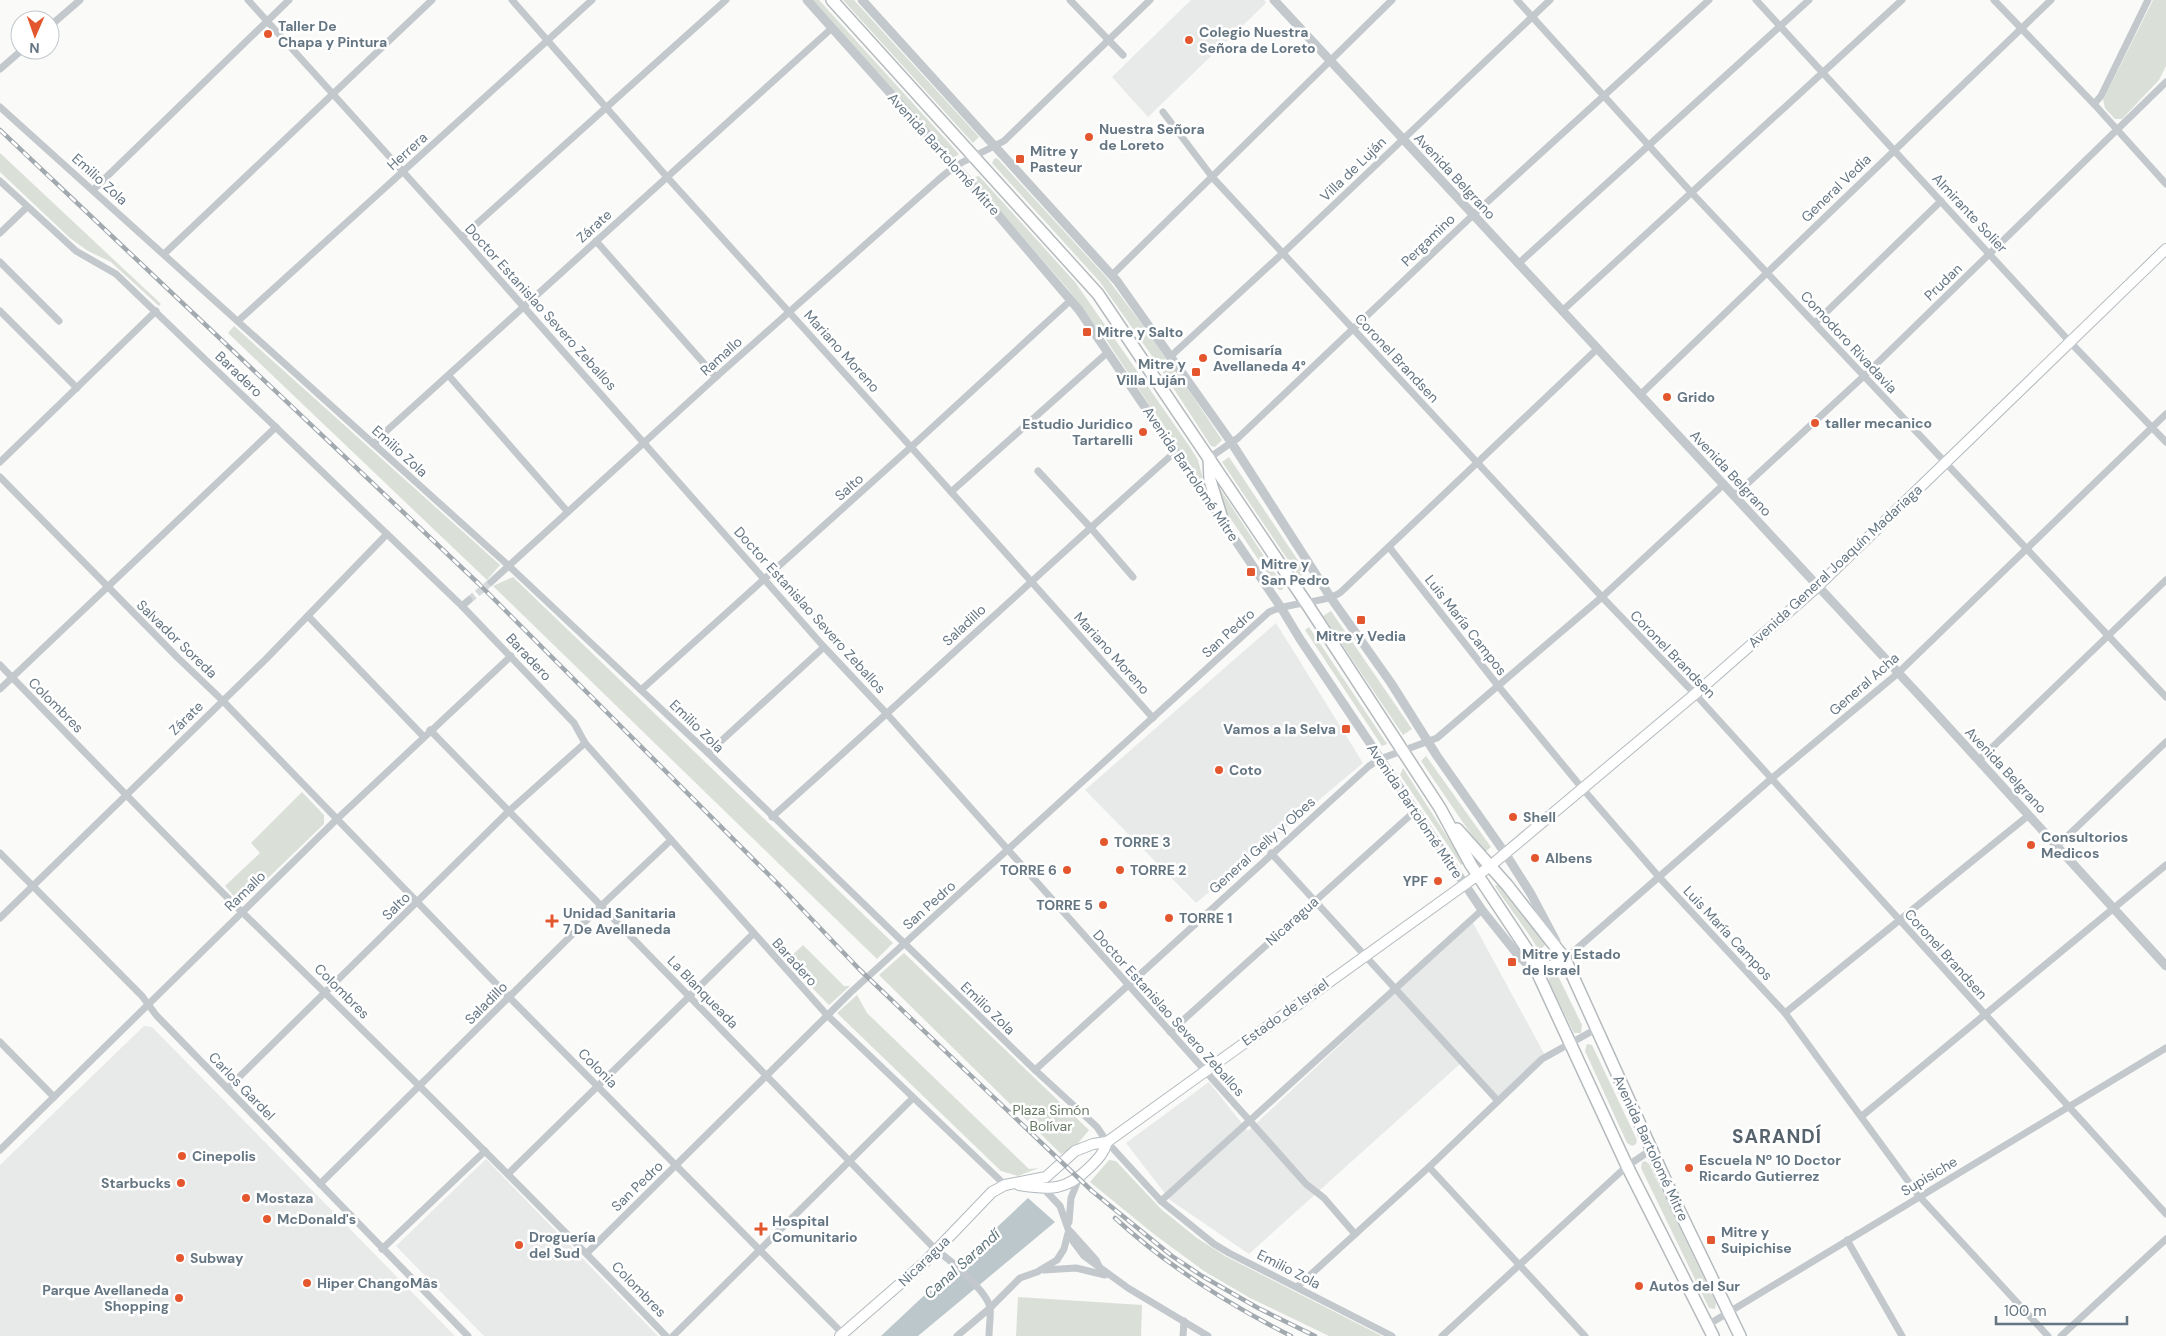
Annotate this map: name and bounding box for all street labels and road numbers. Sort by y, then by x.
street label: Avenida Bartolomé Mitre [884,89,1004,219]
street label: Herrera [383,128,431,174]
street label: Avenida Belgrano [1410,129,1500,223]
street label: Villa de Luján [1316,133,1390,205]
street label: Emilio Zola [68,149,132,209]
street label: General Vedia [1797,150,1875,226]
street label: Almirante Solier [1929,170,2011,256]
street label: Zárate [573,206,615,246]
street label: Pergamino [1397,210,1459,270]
street label: Doctor Estanislao Severo Zeballos [461,220,621,394]
street label: Prudan [1920,260,1966,304]
street label: Comodoro Rivadavia [1797,287,1901,397]
street label: Mariano Moreno [800,306,884,396]
street label: Coronel Brandsen [1351,310,1443,406]
street label: Ramallo [696,332,746,380]
street label: Baradero [212,347,266,401]
street label: Avenida Bartolomé Mitre [1139,403,1243,545]
street label: Emilio Zola [368,421,432,481]
street label: Avenida Belgrano [1686,426,1776,520]
street label: Salto [831,469,867,505]
street label: Avenida General Joaquín Madariaga [1744,481,1926,651]
street label: Doctor Estanislao Severo Zeballos [730,523,890,697]
street label: Luis María Campos [1421,571,1511,679]
street label: Salvador Soreda [133,596,221,682]
street label: Saladillo [938,600,990,650]
street label: San Pedro [1198,605,1258,661]
street label: Coronel Brandsen [1626,606,1720,702]
street label: Mariano Moreno [1070,608,1154,698]
street label: Baradero [502,629,556,685]
street label: General Acha [1825,649,1903,719]
street label: Colombres [25,674,87,736]
street label: Emilio Zola [666,696,728,756]
street label: Zárate [165,697,207,739]
street label: Avenida Belgrano [1961,723,2051,817]
street label: Avenida Bartolomé Mitre [1363,740,1467,882]
street label: General Gelly y Obes [1205,793,1319,897]
street label: Ramallo [221,867,269,915]
street label: San Pedro [899,877,959,933]
street label: Luis María Campos [1680,882,1776,984]
street label: Salto [378,888,414,924]
street label: Nicaragua [1262,893,1322,949]
street label: Coronel Brandsen [1901,905,1991,1003]
street label: Doctor Estanislao Severo Zeballos [1089,926,1249,1100]
street label: Baradero [769,934,821,990]
street label: La Blanqueada [664,952,742,1032]
street label: Colombres [311,960,373,1022]
street label: Estado de Israel [1238,974,1332,1050]
street label: Saladillo [461,978,511,1028]
street label: Emilio Zola [957,978,1019,1038]
street label: Colonia [574,1044,622,1092]
street label: Carlos Gardel [205,1048,279,1124]
street label: Avenida Bartolomé Mitre [1609,1072,1693,1224]
street label: Supisiche [1898,1152,1961,1200]
street label: San Pedro [607,1157,667,1215]
street label: Nicaragua [894,1232,954,1290]
street label: Emilio Zola [1254,1245,1324,1293]
street label: Colombres [608,1257,670,1321]

